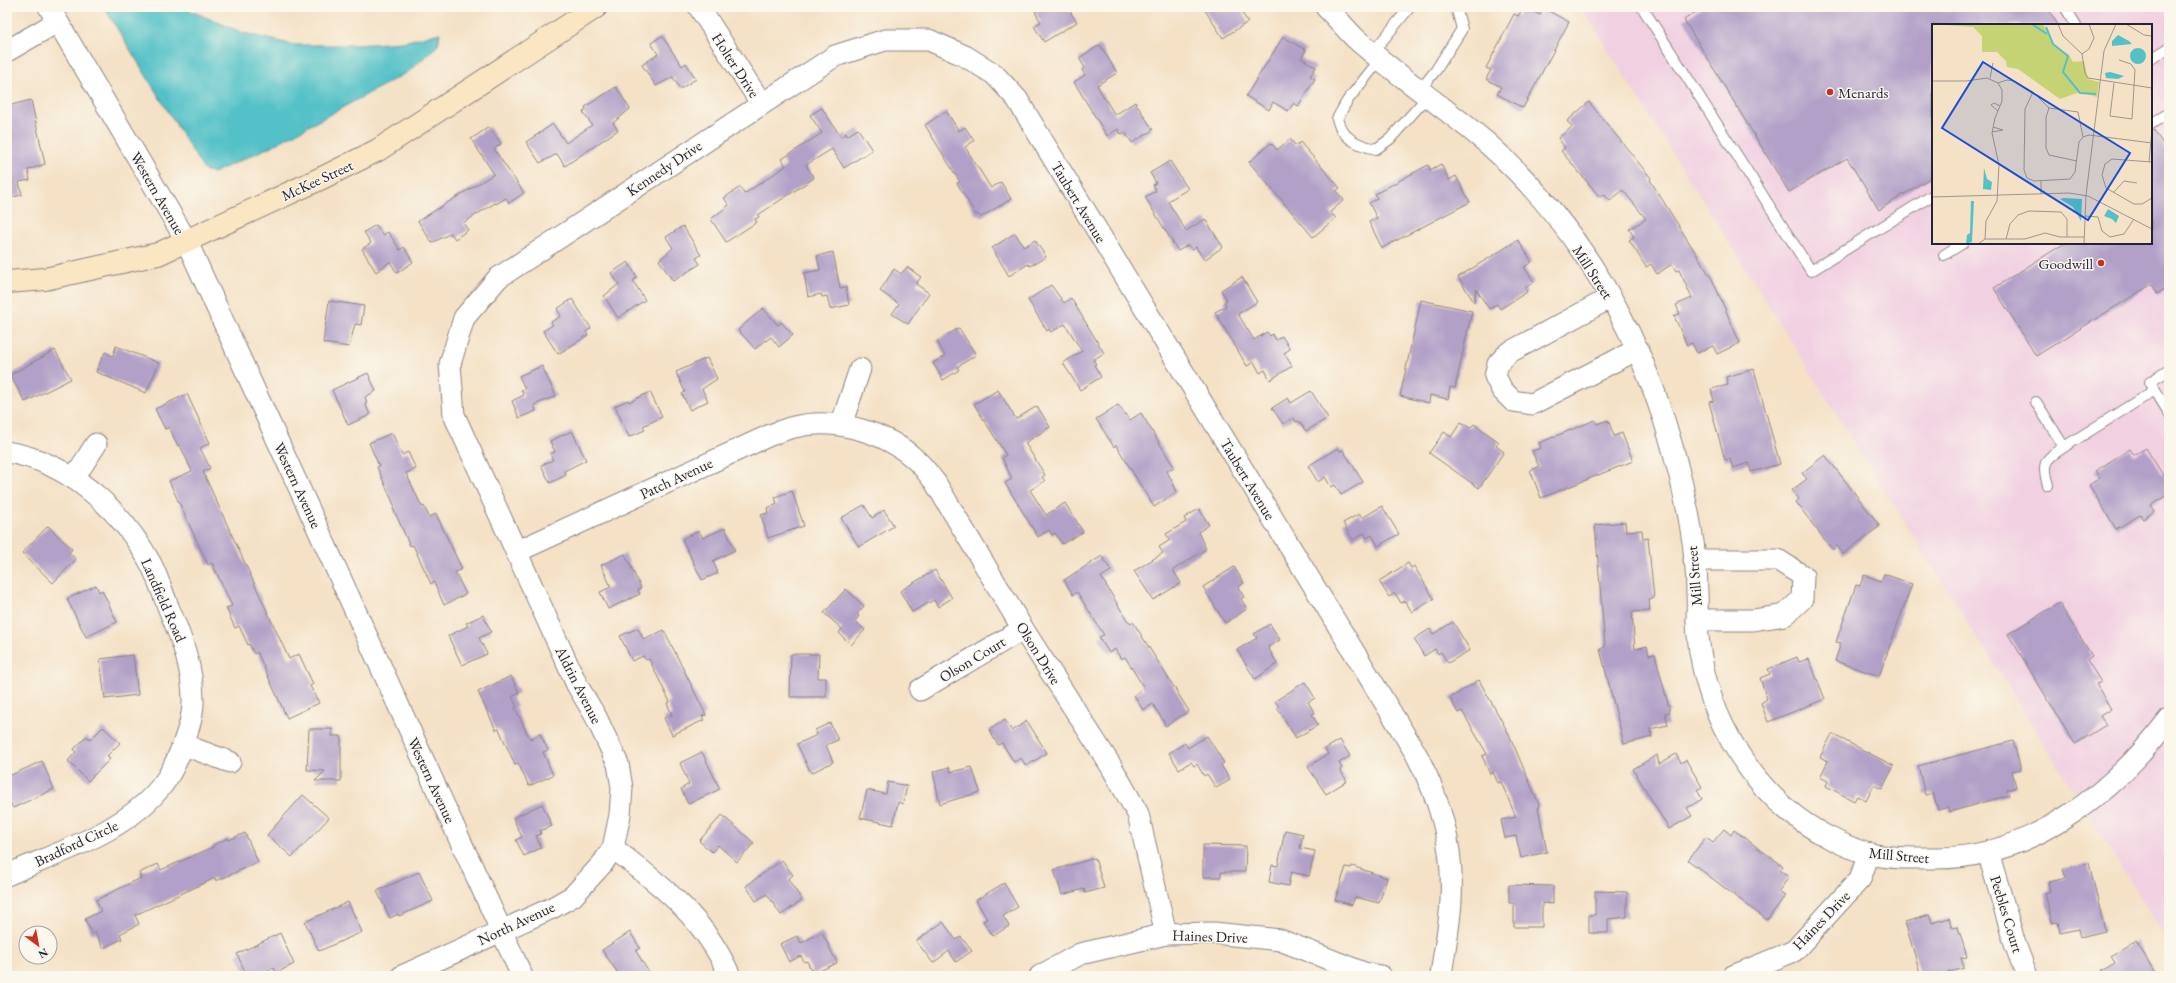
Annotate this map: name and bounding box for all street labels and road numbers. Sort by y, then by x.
street label: Holter Drive [708,29,764,101]
street label: Kennedy Drive [623,136,705,200]
street label: Western Avenue [127,148,189,238]
street label: McKee Street [278,155,356,205]
street label: Taubert Avenue [1047,158,1111,246]
street label: Mill Street [1569,242,1618,303]
street label: Taubert Avenue [1216,435,1280,523]
street label: Western Avenue [270,439,326,531]
street label: Patch Avenue [637,453,716,503]
street label: Mill Street [1682,545,1706,607]
street label: Landfield Road [137,555,191,645]
street label: Olson Drive [1012,618,1066,688]
street label: Olson Court [935,632,1009,686]
street label: Aldrin Avenue [551,642,607,727]
street label: Western Avenue [404,734,460,826]
street label: Bradford Circle [31,815,121,871]
street label: Mill Street [1868,843,1930,867]
street label: Peebles Court [1986,873,2028,955]
street label: Haines Drive [1788,886,1854,954]
street label: North Avenue [474,897,558,949]
street label: Haines Drive [1172,925,1248,947]

